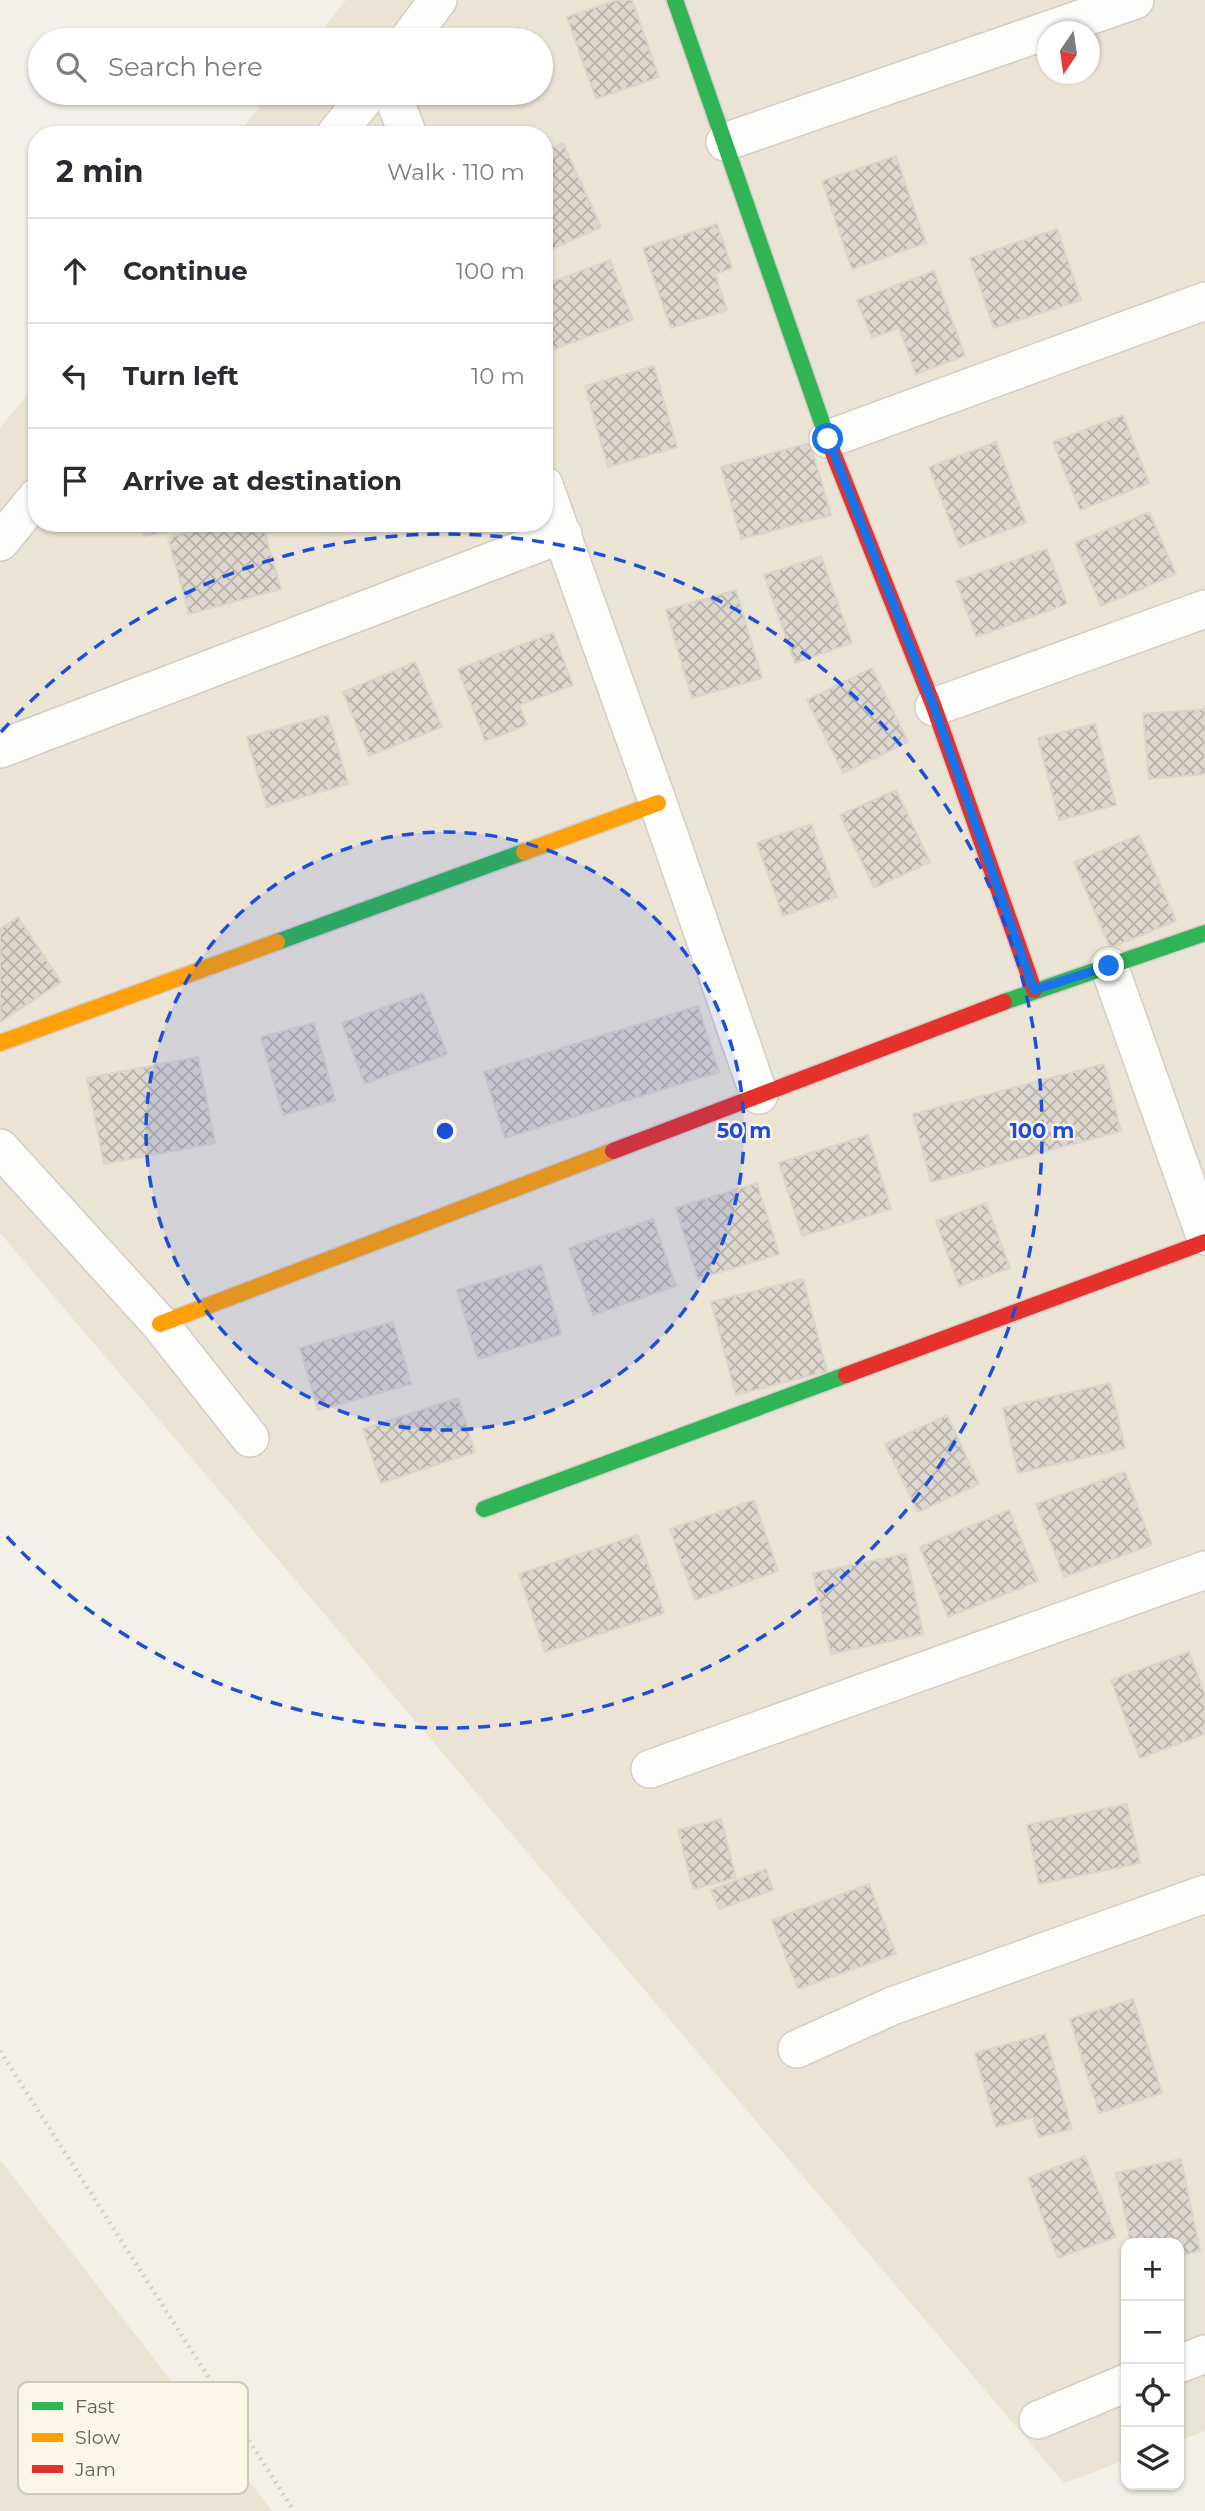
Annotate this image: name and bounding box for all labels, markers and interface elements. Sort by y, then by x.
north arrow [1037,21,1100,84]
search box [28,28,553,105]
icon: search [52,48,90,86]
text: Search here [108,51,263,83]
text: 2 min [56,153,143,190]
text: Walk · 110 m [387,158,525,186]
icon: ahead [56,252,94,290]
text: Continue [123,255,248,287]
text: 100 m [456,257,525,285]
icon: left [56,357,94,395]
text: Turn left [123,360,239,392]
text: 10 m [471,362,525,390]
route start [812,423,843,454]
icon: arrive [56,462,94,500]
text: Arrive at destination [123,465,402,497]
route end [1093,950,1124,981]
text: 50 m [717,1118,771,1143]
text: 100 m [1010,1118,1074,1143]
centre of rings [433,1119,457,1143]
map controls [1121,2238,1184,2490]
button: + [1121,2238,1184,2301]
button: − [1121,2301,1184,2364]
button: locate [1121,2364,1184,2427]
legend [18,2382,248,2494]
text: Fast [75,2395,115,2418]
text: Slow [75,2426,120,2449]
button: layers [1121,2427,1184,2490]
text: Jam [74,2458,116,2481]

